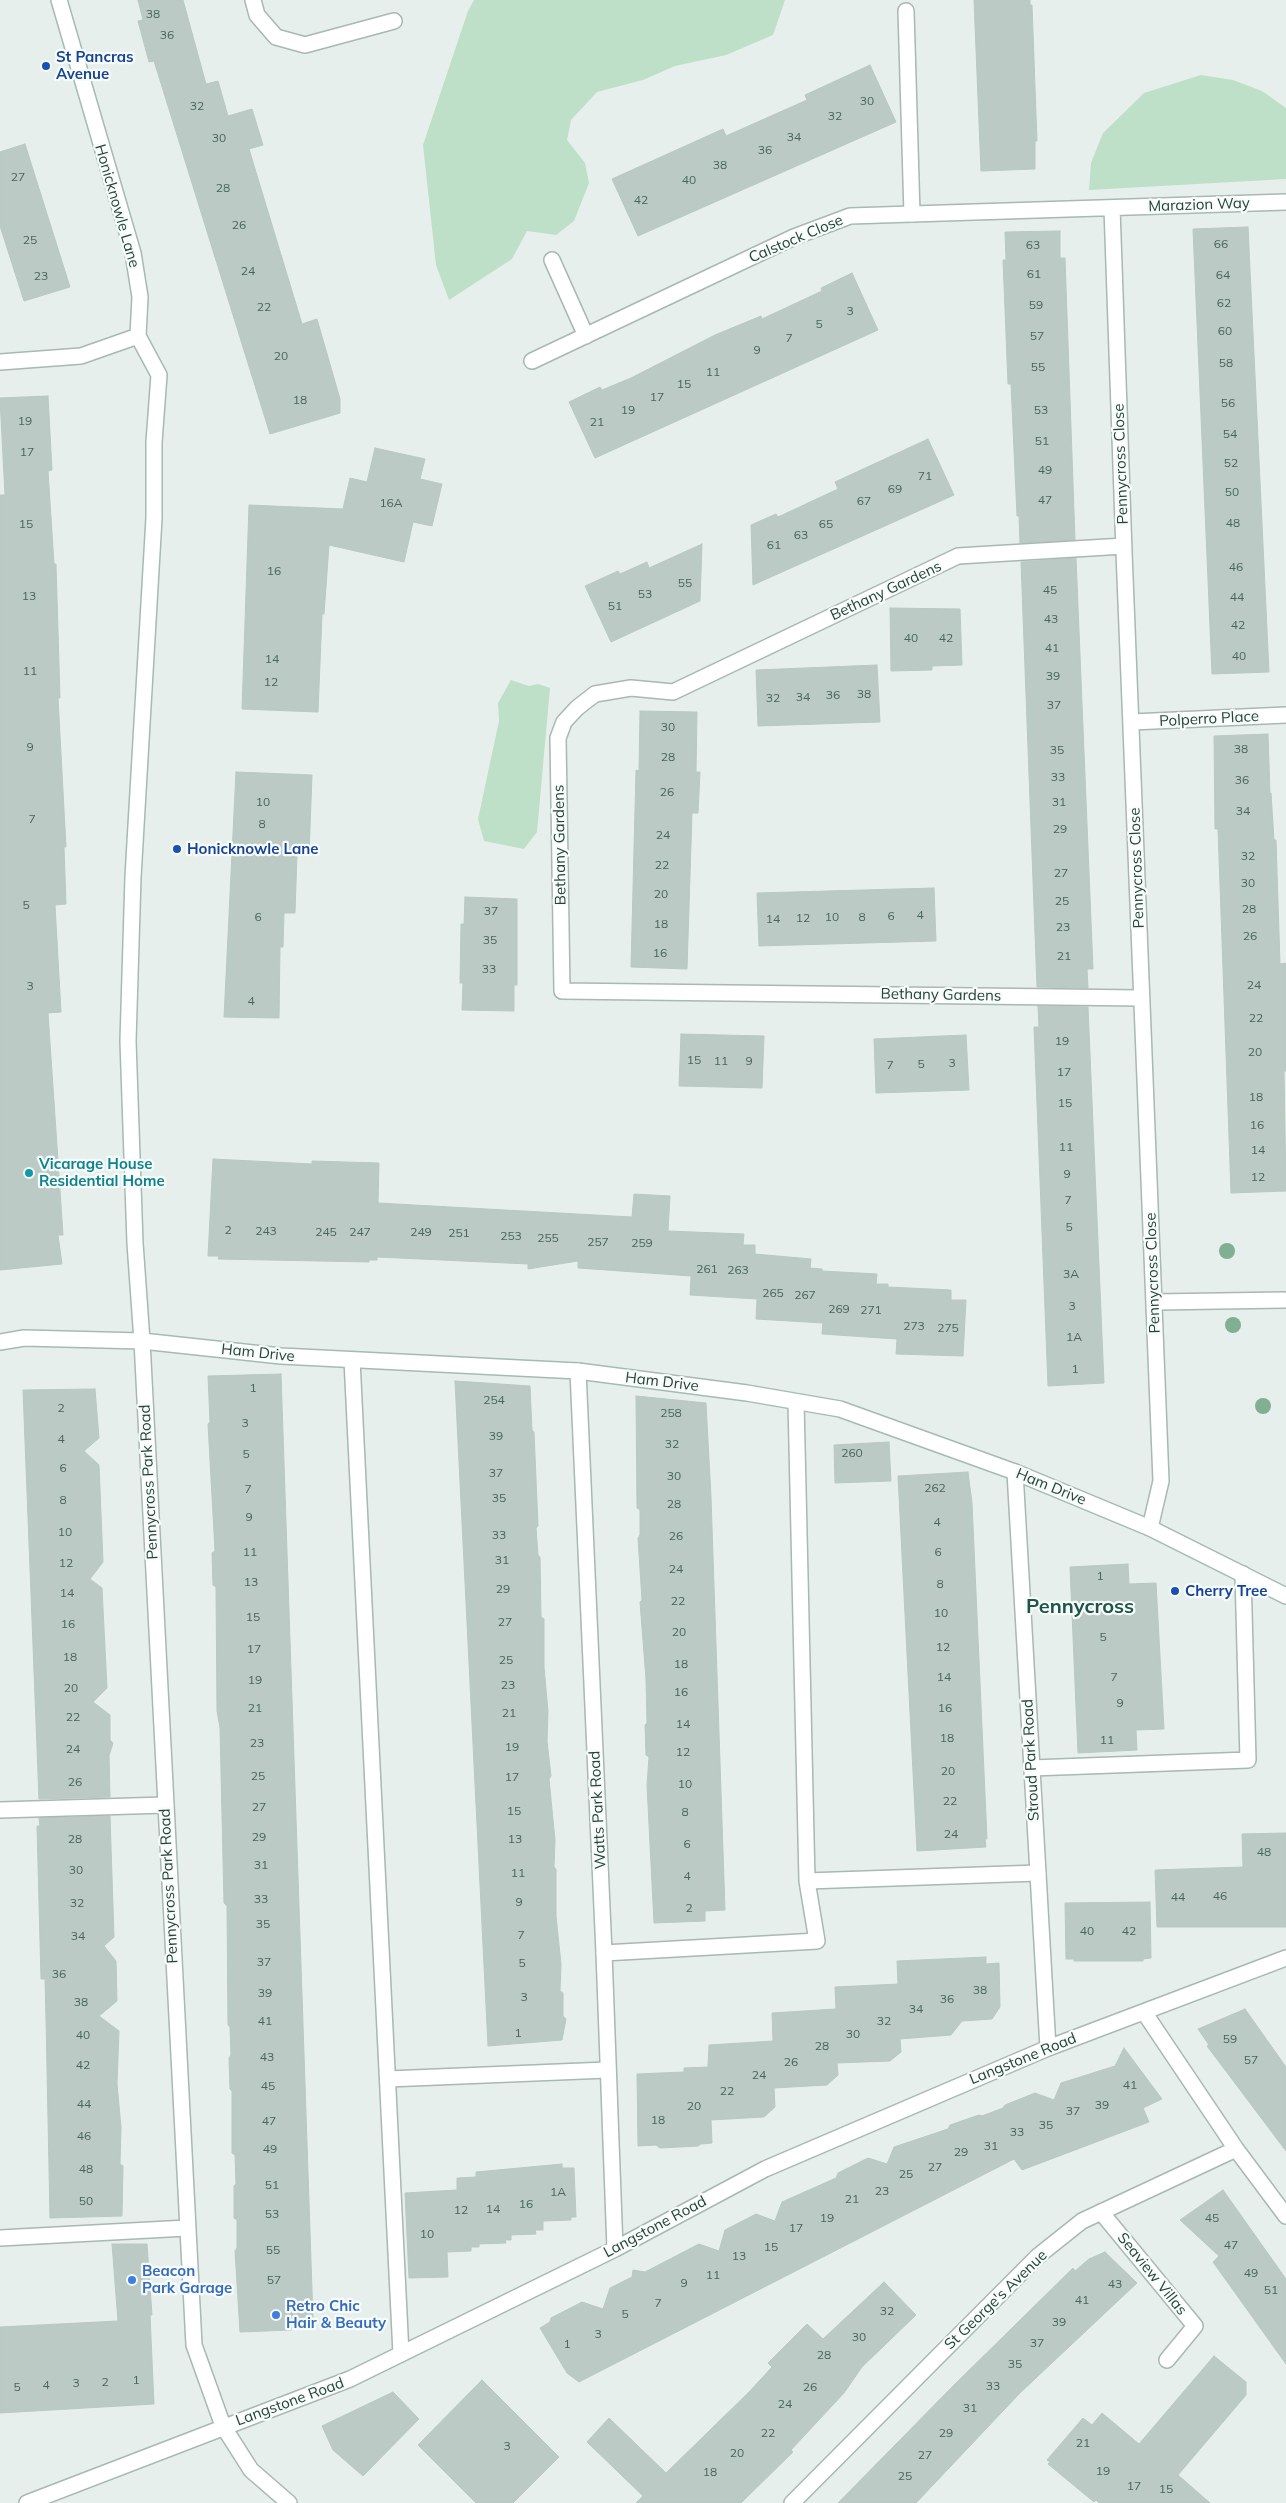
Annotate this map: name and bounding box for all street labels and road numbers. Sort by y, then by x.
street label: Honicknowle Lane [91,142,143,270]
street label: Marazion Way [1148,194,1250,216]
street label: Calstock Close [746,211,846,267]
street label: Pennycross Close [1110,403,1132,525]
street label: Bethany Gardens [828,557,944,625]
street label: Polperro Place [1159,707,1259,731]
street label: Bethany Gardens [550,785,570,905]
street label: Pennycross Close [1126,807,1148,929]
street label: Bethany Gardens [881,985,1001,1005]
street label: Pennycross Close [1142,1212,1164,1334]
street label: Ham Drive [220,1340,296,1366]
street label: Ham Drive [624,1369,700,1395]
street label: Pennycross Park Road [136,1404,162,1560]
street label: Ham Drive [1013,1465,1089,1509]
street label: Stroud Park Road [1019,1698,1043,1822]
street label: Watts Park Road [586,1750,610,1870]
street label: Pennycross Park Road [156,1808,182,1964]
street label: Langstone Road [967,2029,1079,2089]
street label: Langstone Road [601,2192,709,2262]
street label: Seaview Villas [1113,2229,1191,2319]
street label: St George's Avenue [941,2246,1051,2354]
street label: Langstone Road [233,2374,347,2430]

